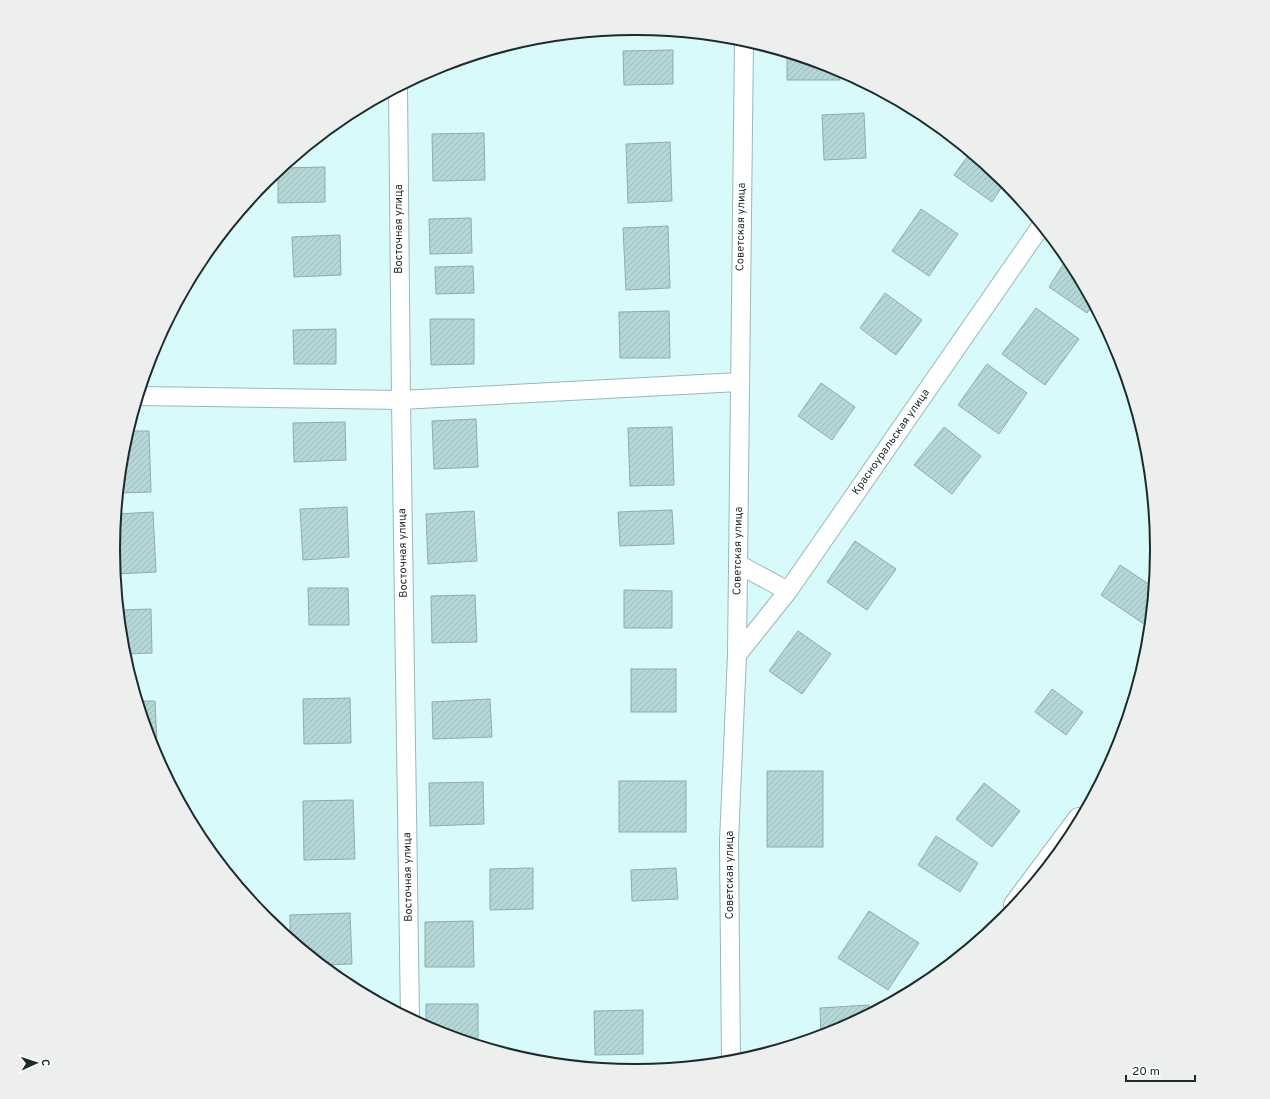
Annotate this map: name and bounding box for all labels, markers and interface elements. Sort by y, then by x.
street label: Советская улица [733,182,749,271]
street label: Восточная улица [392,184,406,274]
street label: Красноуральская улица [849,386,933,498]
street label: Советская улица [730,506,746,595]
street label: Восточная улица [395,508,411,598]
street label: Советская улица [723,830,737,919]
street label: Восточная улица [400,832,416,922]
north arrow [16,1043,56,1083]
scale bar [1126,1057,1195,1083]
text: С [38,1059,52,1066]
text: 20 m [1132,1064,1160,1080]

